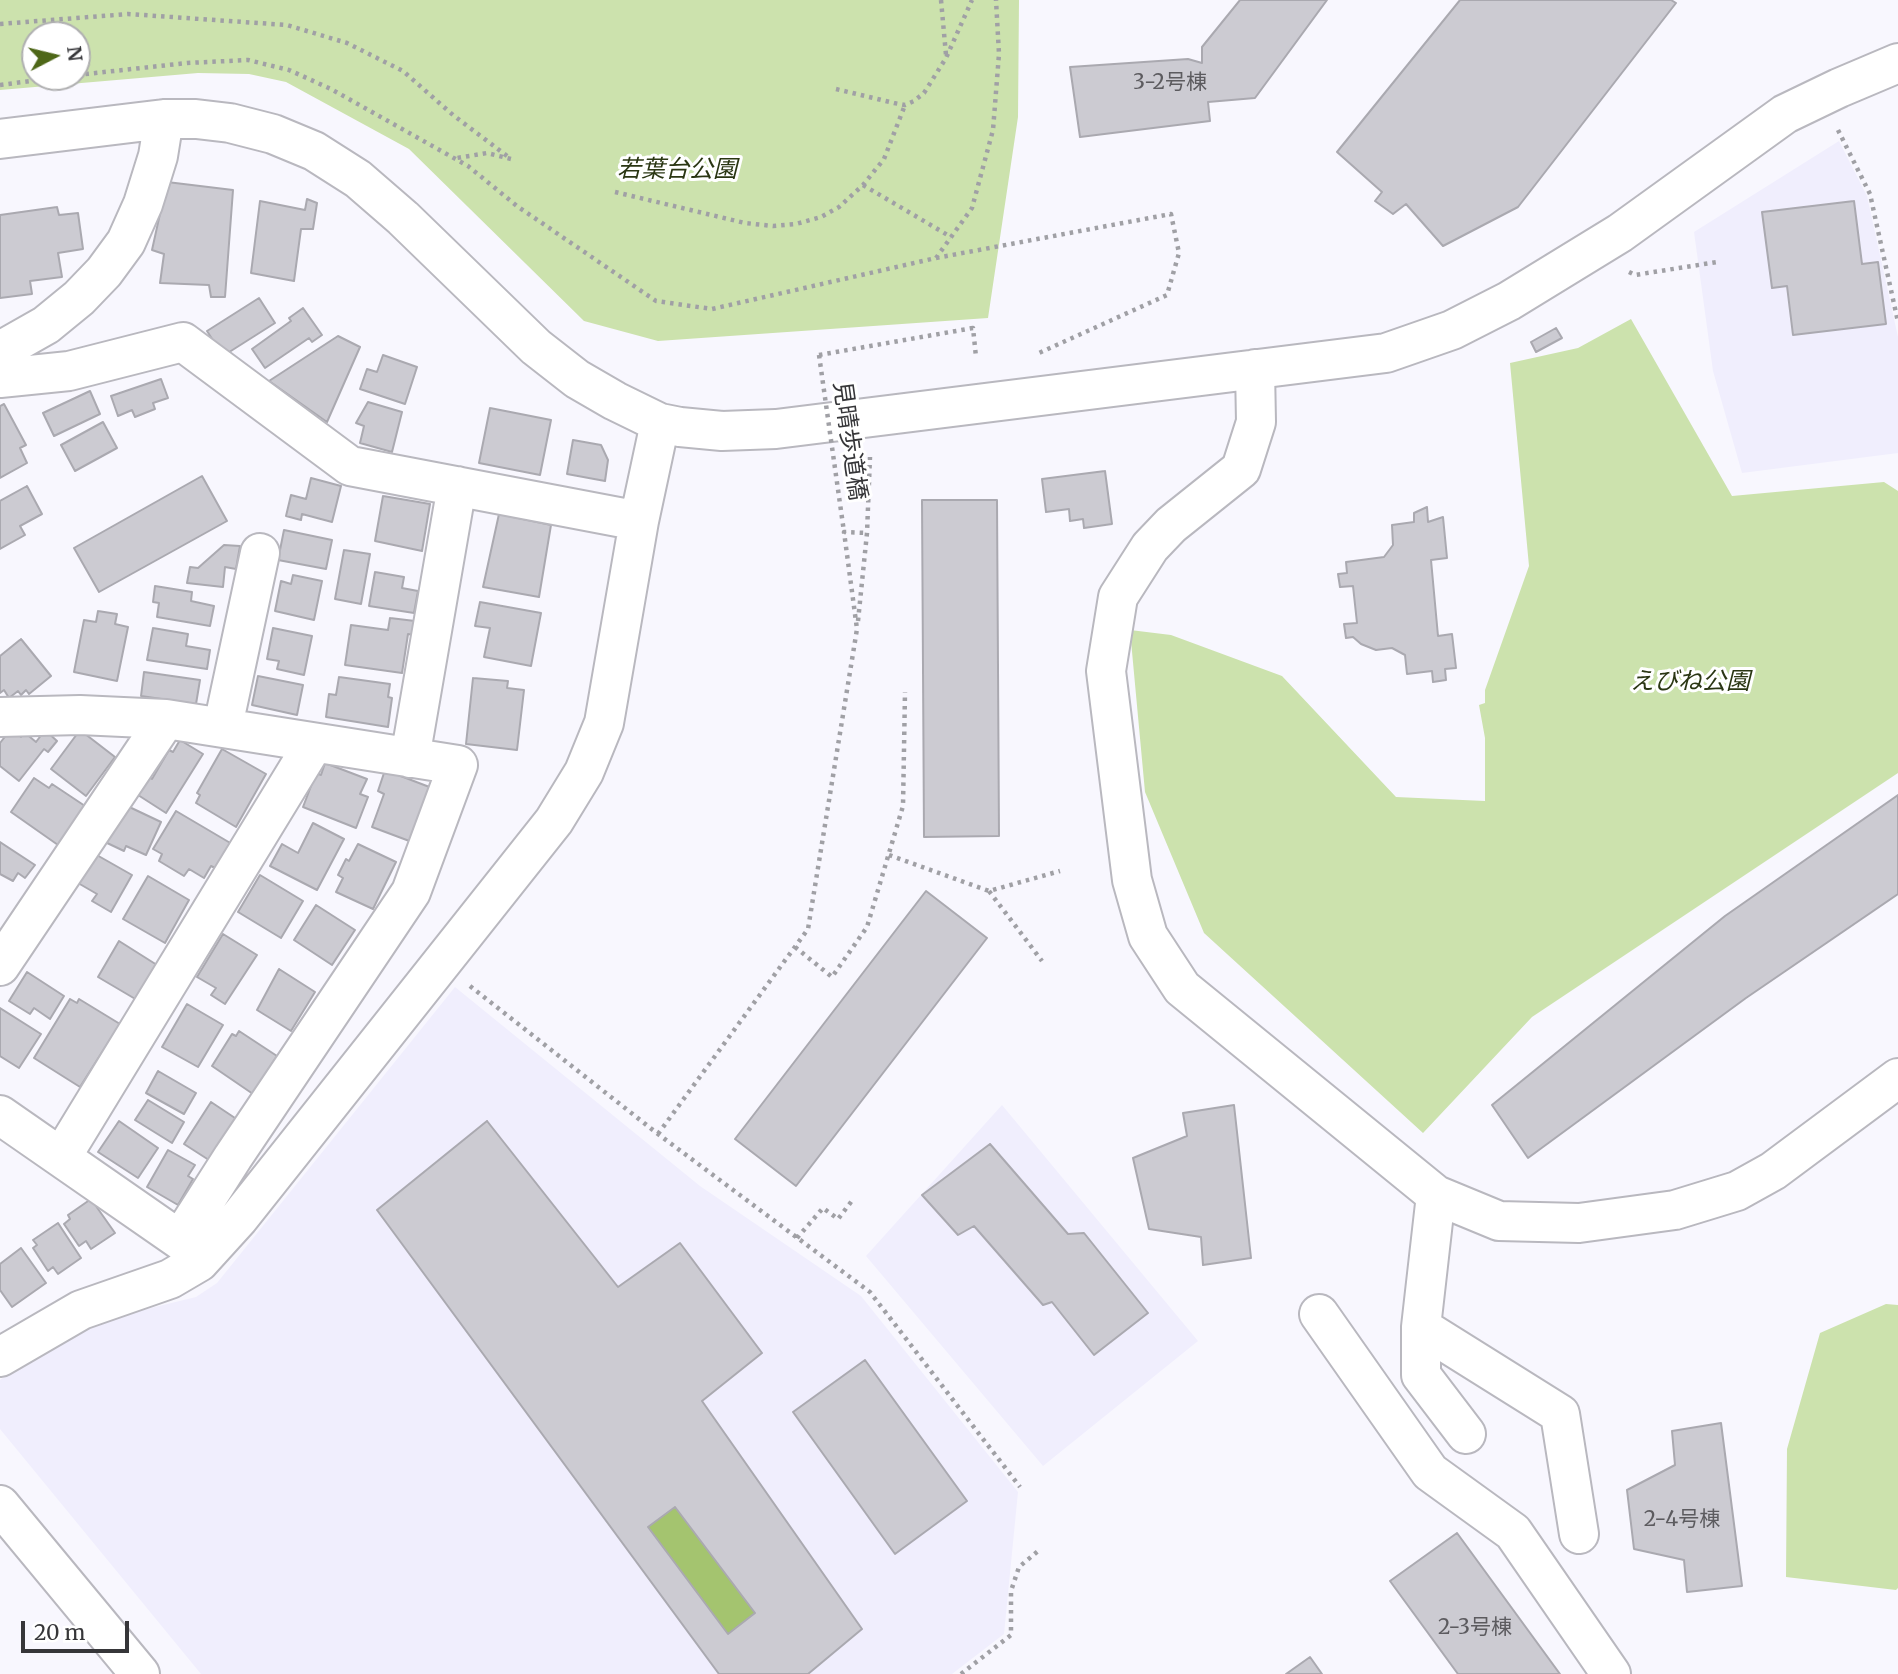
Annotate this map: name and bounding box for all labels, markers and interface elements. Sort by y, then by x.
north arrow [21,21,91,91]
text: N [62,45,88,63]
house number: 3-2号棟 [1133,70,1207,96]
park label: 若葉台公園 [617,156,737,184]
street label: 見晴歩道橋 [826,380,872,502]
park label: えびね公園 [1630,668,1750,696]
house number: 2-4号棟 [1644,1507,1720,1533]
scale bar [24,1608,133,1652]
house number: 2-3号棟 [1438,1615,1512,1641]
text: 20 m [34,1619,85,1646]

